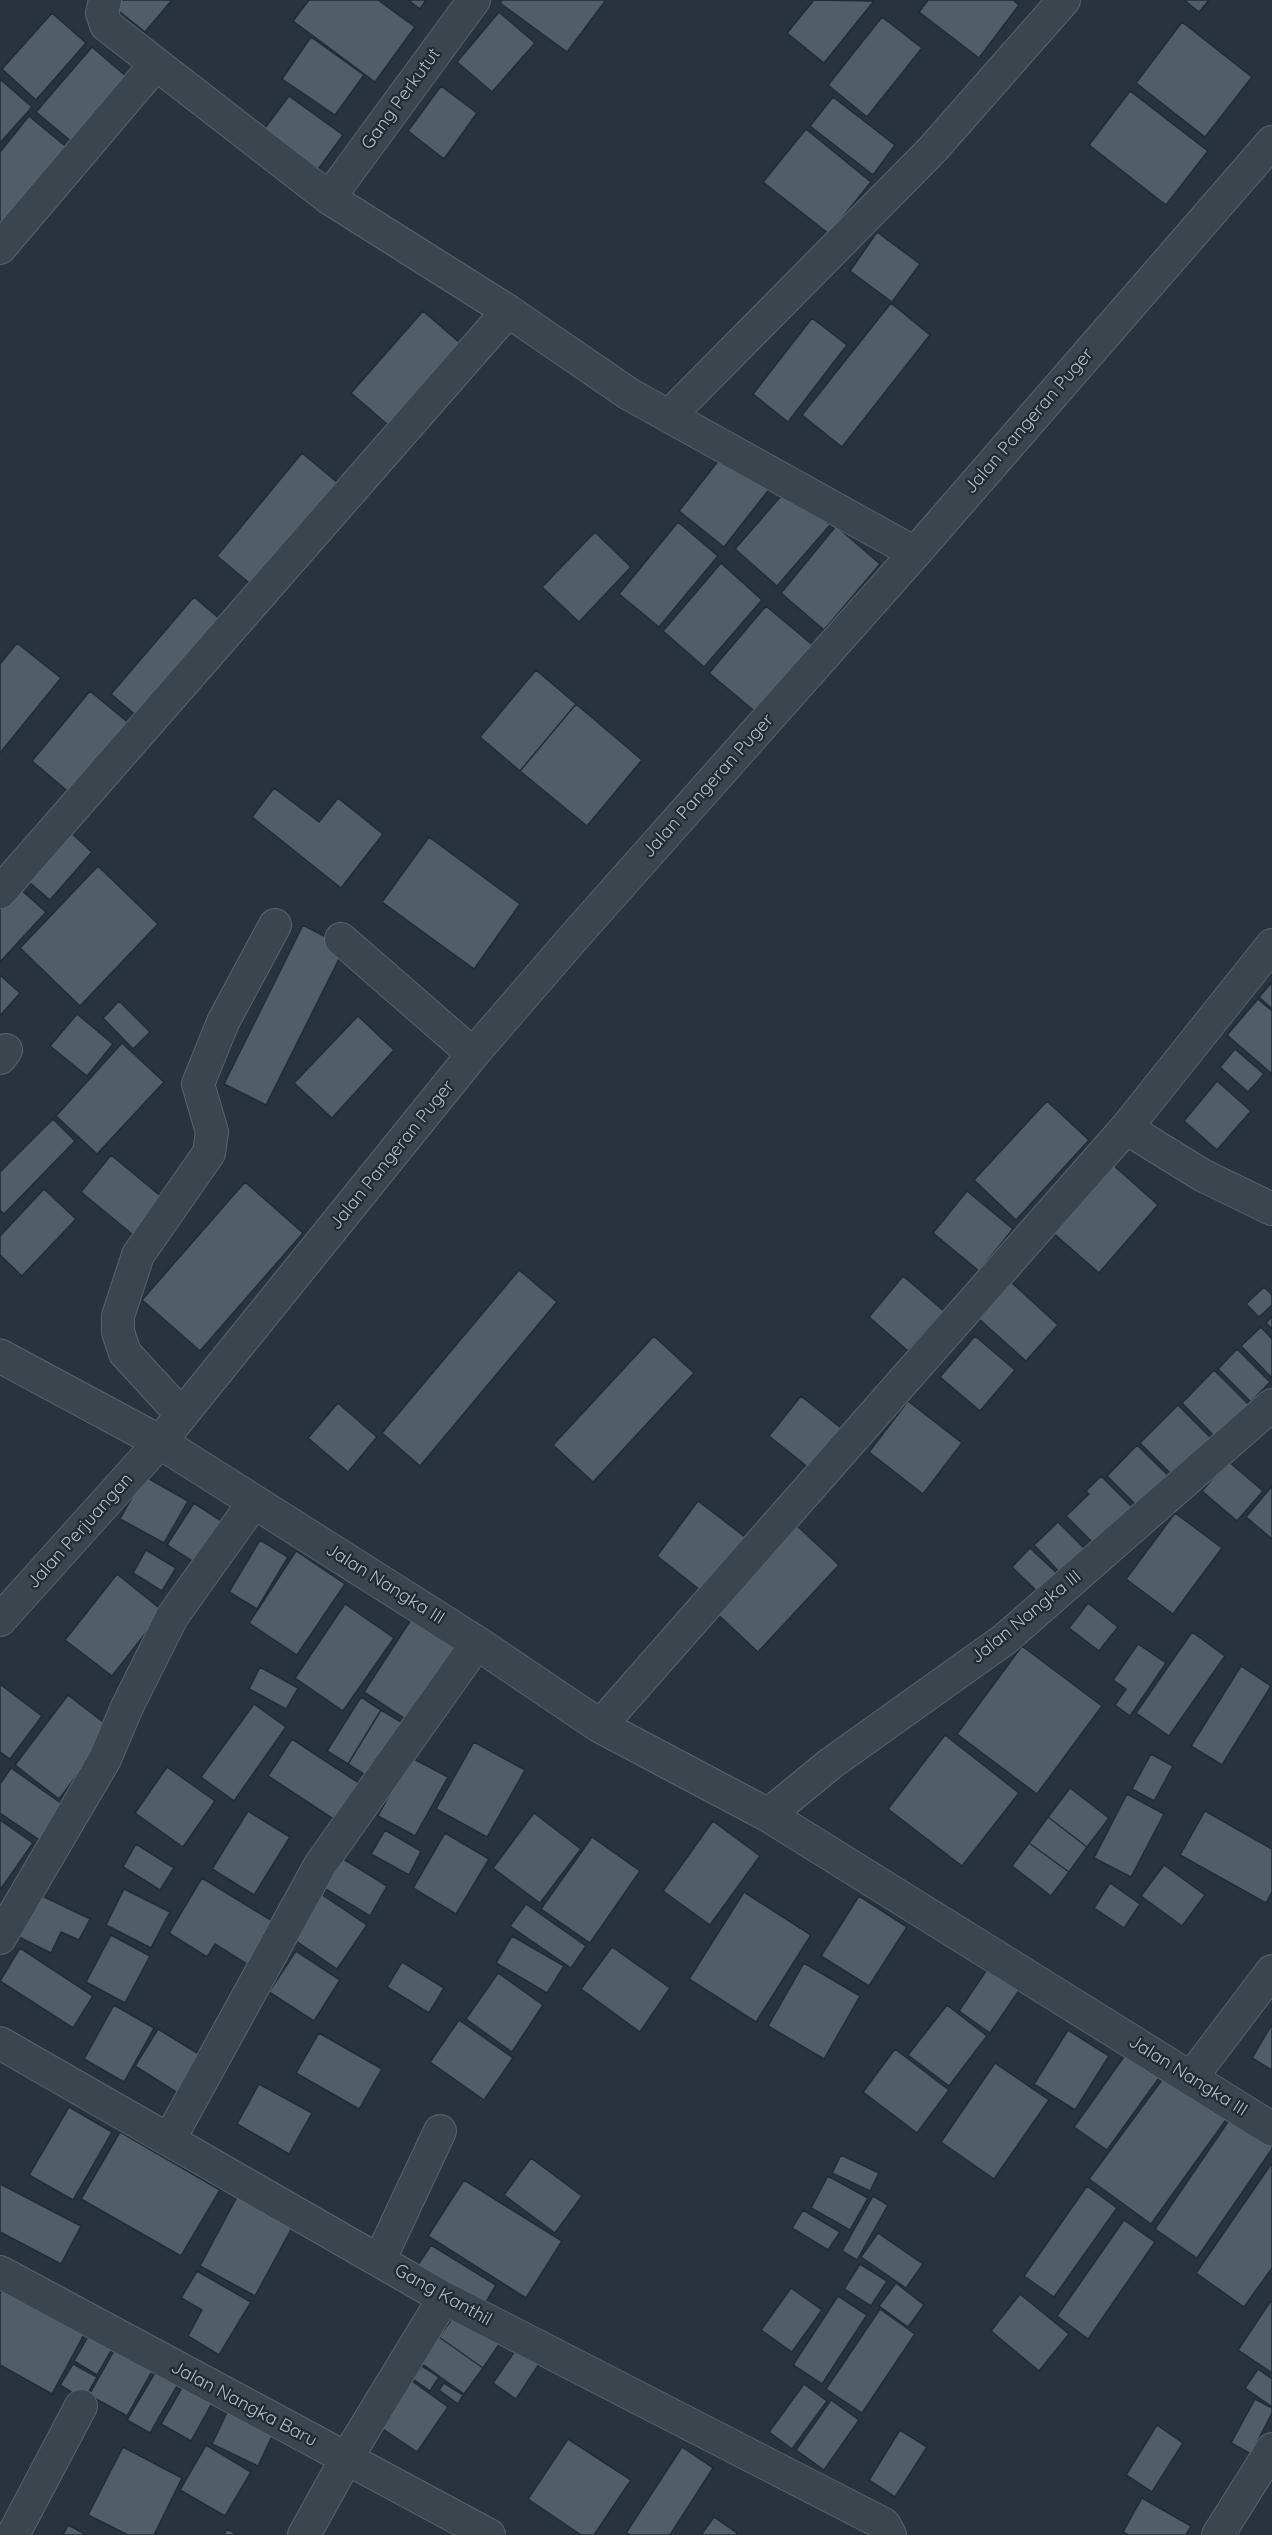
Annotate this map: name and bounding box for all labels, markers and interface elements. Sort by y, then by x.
street label: Gang Perkutut [357,44,445,154]
street label: Jalan Pangeran Puger [960,344,1098,498]
street label: Jalan Pangeran Puger [638,710,778,862]
street label: Jalan Pangeran Puger [325,1076,459,1234]
street label: Jalan Perjuangan [22,1469,138,1593]
street label: Jalan Nangka III [322,1539,448,1629]
street label: Jalan Nangka III [966,1566,1086,1668]
street label: Jalan Nangka III [1125,2031,1251,2121]
street label: Gang Kanthil [391,2259,495,2331]
street label: Jalan Nangka Baru [167,2356,321,2452]

